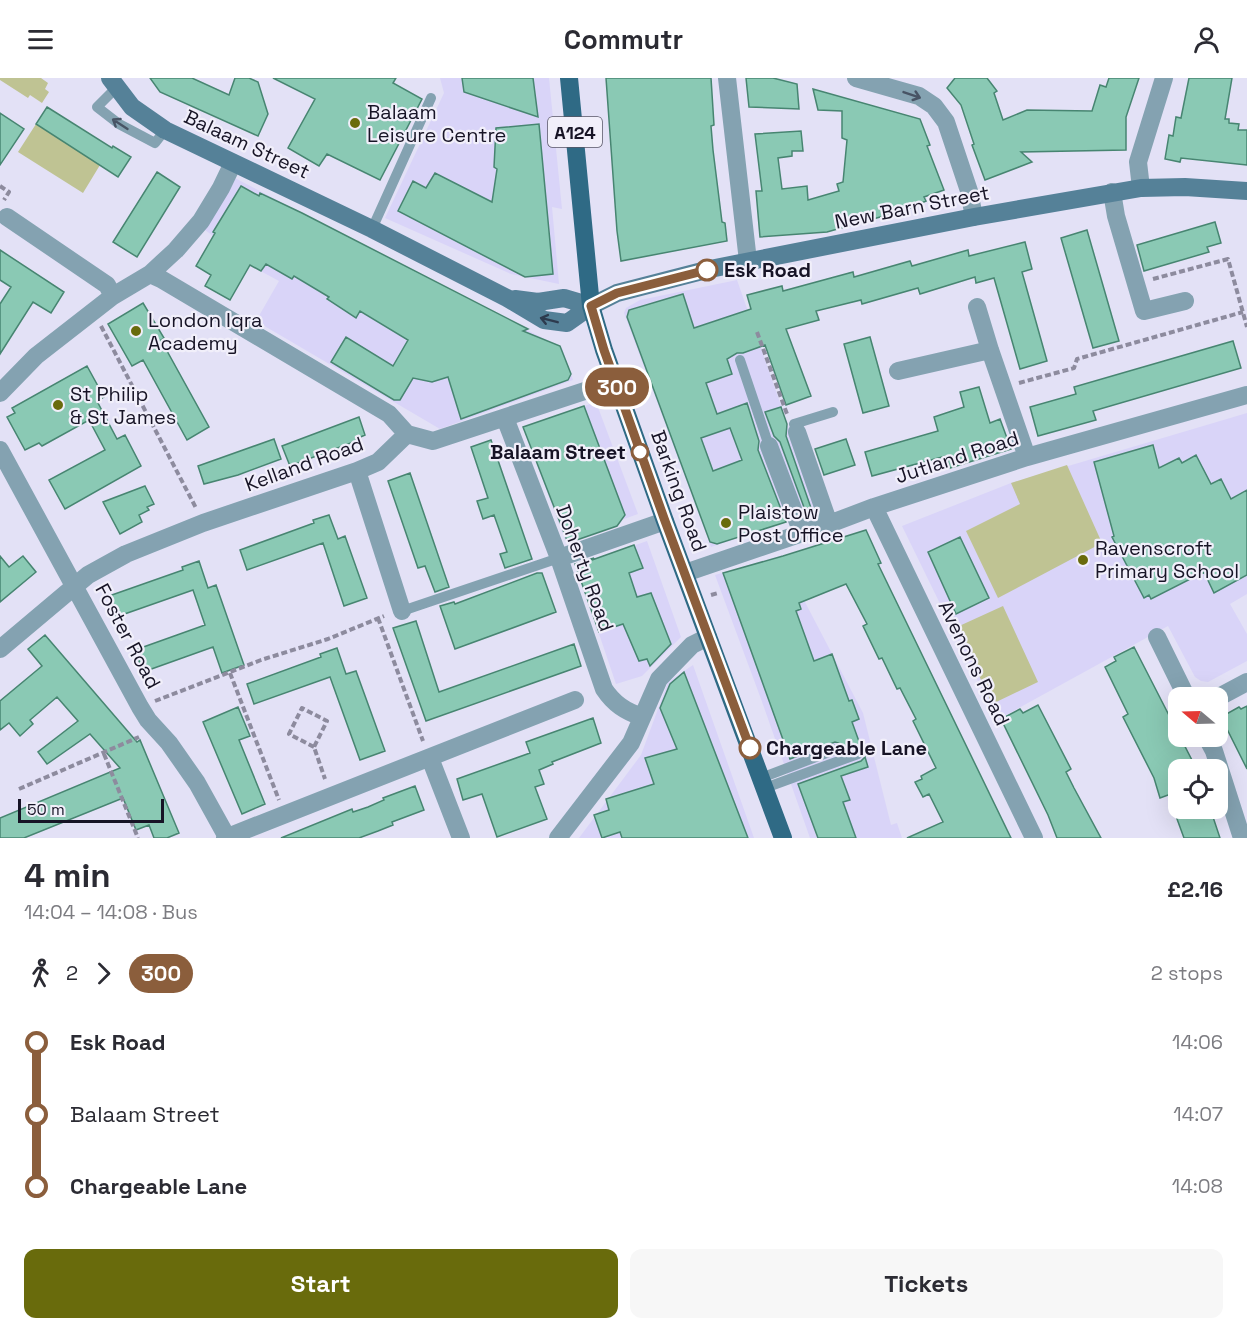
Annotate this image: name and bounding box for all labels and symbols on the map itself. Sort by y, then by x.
one-way arrow [902,90,921,101]
place label: Balaam Leisure Centre [367,99,506,148]
street label: Balaam Street [180,103,314,185]
marker: Balaam Leisure Centre [348,116,362,130]
road number: A124 [548,117,602,147]
one-way arrow [112,118,129,130]
street label: New Barn Street [833,179,991,235]
place label: Esk Road [724,257,811,283]
marker: Esk Road [696,259,718,281]
place label: London Iqra Academy [148,307,263,356]
one-way arrow [540,313,559,325]
marker: London Iqra Academy [129,324,143,338]
line badge: 300 [582,368,652,406]
place label: St Philip & St James [70,381,176,430]
marker: St Philip & St James [51,398,65,412]
street label: Jutland Road [892,425,1022,489]
street label: Barking Road [645,427,713,555]
street label: Kelland Road [241,431,367,497]
place label: Balaam Street [490,439,626,465]
marker: Balaam Street [631,443,649,461]
place label: Plaistow Post Office [738,499,844,548]
street label: Doherty Road [550,501,620,635]
marker: Plaistow Post Office [719,516,733,530]
place label: Ravenscroft Primary School [1095,535,1239,584]
marker: Ravenscroft Primary School [1076,553,1090,567]
street label: Foster Road [89,579,167,693]
street label: Avenons Road [932,596,1016,730]
north arrow [1168,687,1228,747]
place label: Chargeable Lane [766,735,927,761]
marker: Chargeable Lane [739,737,761,759]
scale bar [18,796,164,824]

